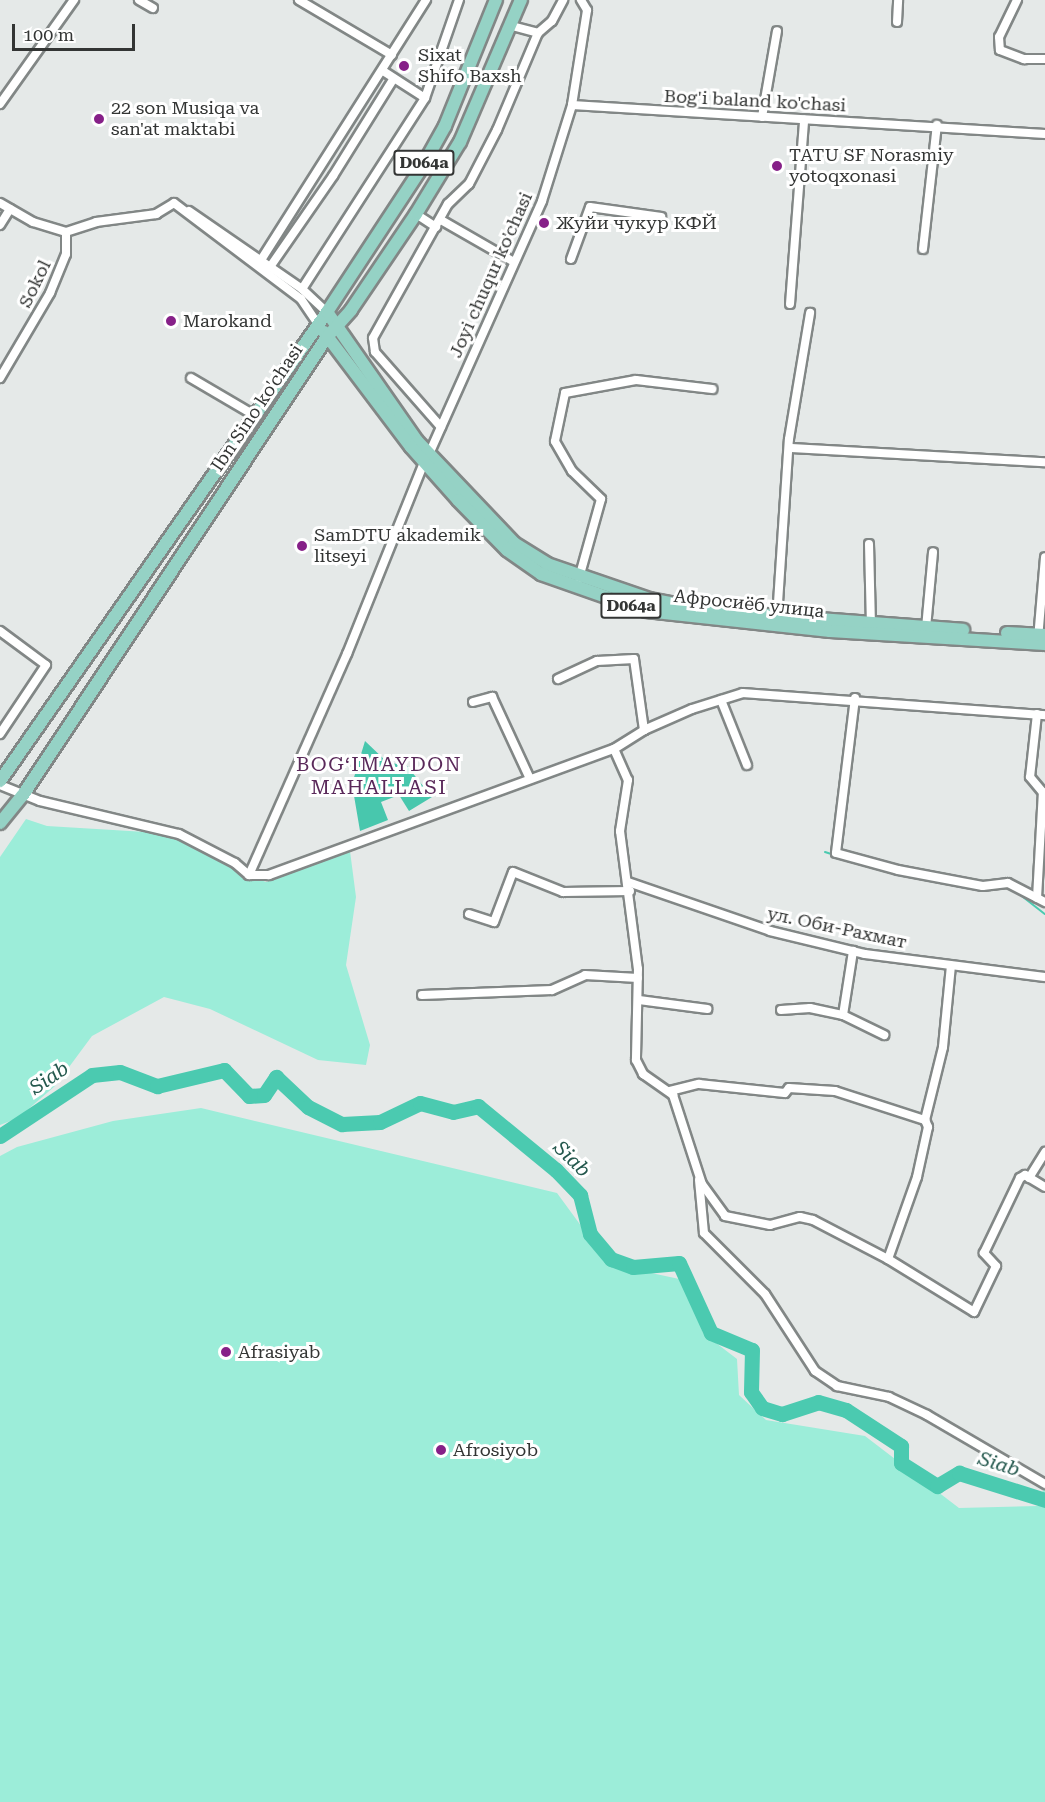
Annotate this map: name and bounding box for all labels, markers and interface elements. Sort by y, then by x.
scale bar [15,12,138,50]
text: 100 m [23,24,74,45]
place label: Sixat Shifo Baxsh [418,45,522,88]
marker: Sixat Shifo Baxsh [395,57,413,75]
street label: Bog'i baland ko'chasi [663,85,847,117]
place label: 22 son Musiqa va san'at maktabi [111,98,259,140]
marker: 22 son Musiqa va san'at maktabi [92,112,106,126]
place label: TATU SF Norasmiy yotoqxonasi [789,145,954,188]
road number: D064a [392,150,456,176]
marker: TATU SF Norasmiy yotoqxonasi [770,159,784,173]
street label: Joyi chuqur ko'chasi [445,189,537,361]
place label: Жуйи чукур КФЙ [556,212,717,234]
marker: Жуйи чукур КФЙ [537,216,551,230]
street label: Sokol [14,257,56,311]
place label: Marokand [183,310,272,332]
marker: Marokand [164,314,178,328]
street label: Ibn Sino ko'chasi [207,340,307,476]
place label: SamDTU akademik litseyi [314,525,481,568]
marker: SamDTU akademik litseyi [295,539,309,553]
street label: Афросиёб улица [673,585,825,623]
road number: D064a [600,593,662,619]
district label: BOG‘IMAYDON MAHALLASI [296,753,462,800]
street label: ул. Оби-Рахмат [765,903,909,953]
water label: Siab [25,1056,73,1100]
water label: Siab [549,1136,595,1182]
place label: Afrasiyab [238,1341,320,1363]
marker: Afrasiyab [219,1345,233,1359]
place label: Afrosiyob [453,1439,538,1461]
marker: Afrosiyob [434,1443,448,1457]
water label: Siab [975,1446,1023,1482]

